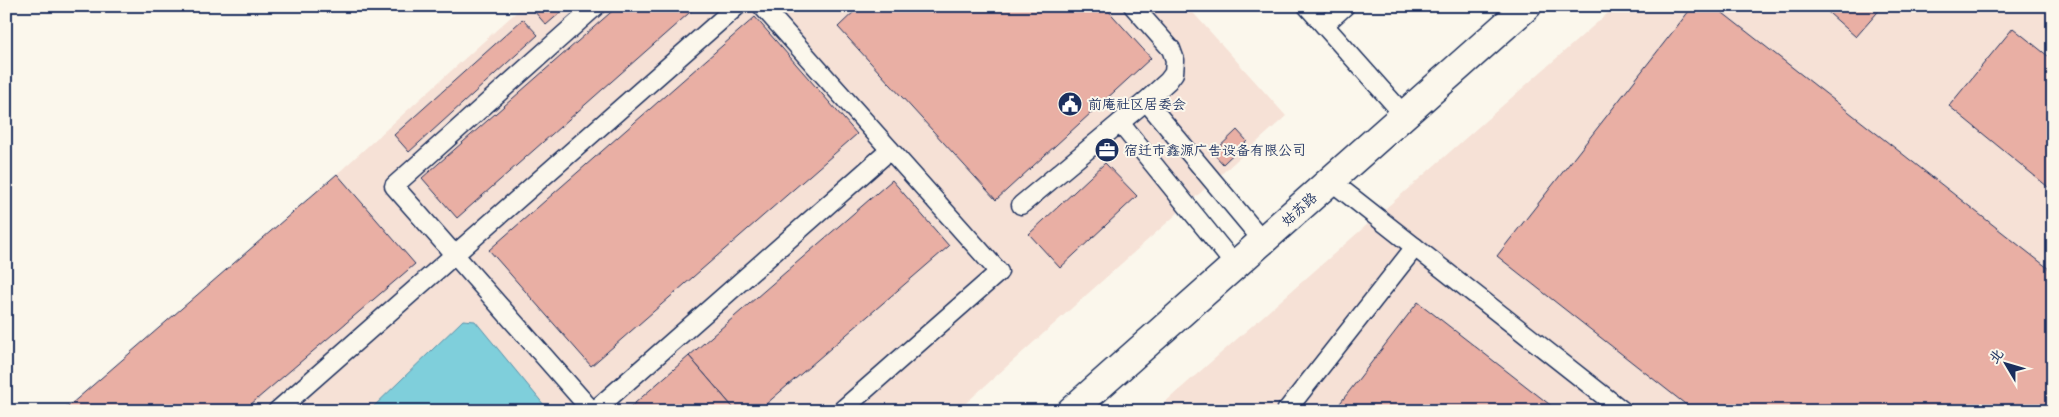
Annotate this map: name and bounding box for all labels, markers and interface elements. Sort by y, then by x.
public building icon: 前庵社区居委会 [1057,91,1083,117]
place label: 前庵社区居委会 [1088,93,1186,114]
office icon: 宿迁市鑫源广告设备有限公司 [1094,137,1120,163]
place label: 宿迁市鑫源广告设备有限公司 [1124,139,1306,160]
street label: 姑苏路 [1276,187,1321,230]
north arrow [1982,340,2032,390]
text: 北 [1983,344,2008,368]

